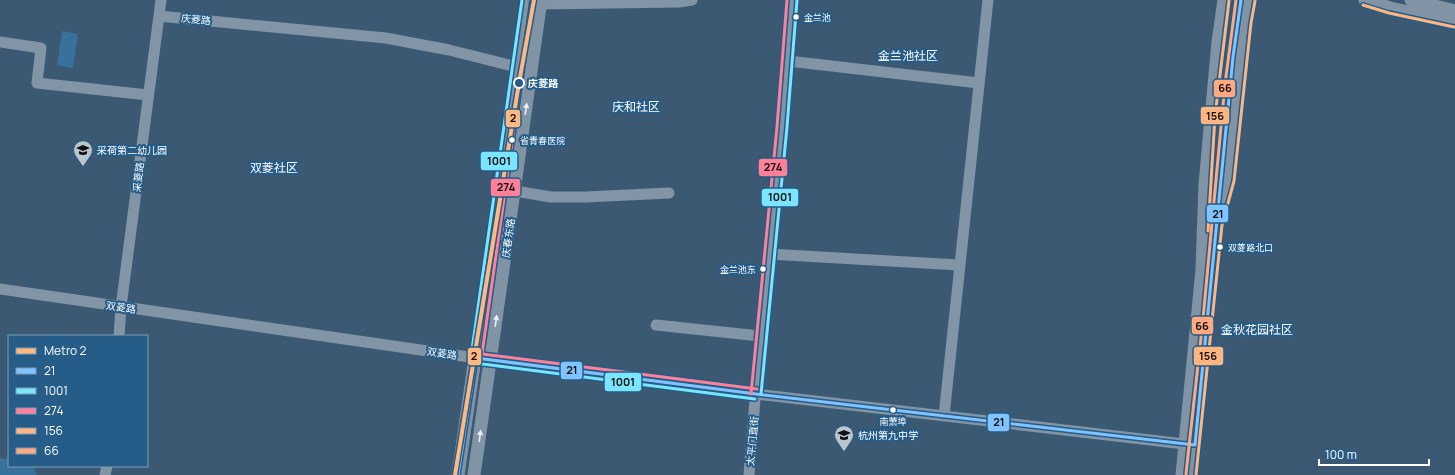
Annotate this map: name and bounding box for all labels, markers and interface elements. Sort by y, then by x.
street label: 庆菱路 [180,10,212,28]
place label: 金兰池 [804,11,831,24]
marker: 金兰池 [791,12,801,22]
district label: 金兰池社区 [878,47,938,64]
place label: 庆菱路 [528,76,559,90]
marker: 庆菱路 [513,77,525,89]
line badge: 66 [1213,79,1236,98]
text: 66 [1218,80,1232,95]
district label: 庆和社区 [612,98,660,115]
one-way arrow [523,103,529,115]
line badge: 156 [1200,106,1230,125]
text: 156 [1206,108,1224,123]
line badge: 2 [505,109,521,128]
text: 2 [510,110,516,125]
place label: 省青春医院 [520,134,565,147]
marker: 省青春医院 [507,135,517,145]
school or university icon: 采荷第二幼儿园 [72,139,94,167]
place label: 采荷第二幼儿园 [97,143,167,157]
line badge: 1001 [480,151,518,171]
text: 1001 [487,153,511,168]
line badge: 274 [758,158,788,177]
district label: 双菱社区 [250,159,298,176]
text: 274 [764,159,783,174]
street label: 采菱路 [129,161,147,193]
line badge: 274 [490,178,521,197]
text: 274 [497,179,516,194]
line badge: 1001 [761,188,799,207]
text: 1001 [768,189,792,204]
line badge: 21 [1206,204,1229,223]
text: 21 [1212,206,1224,221]
street label: 庆春东路 [498,217,518,259]
place label: 双菱路北口 [1228,241,1273,254]
marker: 双菱路北口 [1215,242,1225,252]
place label: 金兰池东 [720,263,756,276]
marker: 金兰池东 [758,264,768,274]
street label: 双菱路 [105,298,137,316]
one-way arrow [493,315,499,327]
line badge: 66 [1191,316,1214,335]
text: 66 [1195,318,1209,333]
district label: 金秋花园社区 [1221,321,1293,338]
legend [8,335,148,467]
text: Metro 2 [44,342,87,359]
street label: 双菱路 [426,344,458,362]
line badge: 156 [1193,346,1224,366]
line badge: 2 [467,347,482,366]
text: 2 [471,348,477,363]
text: 156 [1199,348,1217,363]
line badge: 21 [560,361,583,380]
text: 21 [44,362,56,379]
text: 21 [566,362,578,377]
line badge: 1001 [604,372,642,392]
text: 1001 [611,374,635,389]
text: 1001 [44,382,68,399]
text: 274 [44,402,63,419]
marker: 南萧埠 [888,405,898,415]
line badge: 21 [987,413,1010,432]
text: 21 [993,414,1005,429]
street label: 太平门直街 [743,415,761,467]
place label: 南萧埠 [879,415,907,428]
text: 156 [44,422,63,439]
school or university icon: 杭州第九中学 [833,424,855,452]
place label: 杭州第九中学 [858,428,918,442]
one-way arrow [477,430,483,442]
scale bar [1319,441,1429,467]
text: 66 [44,442,59,459]
text: 100 m [1325,446,1357,463]

